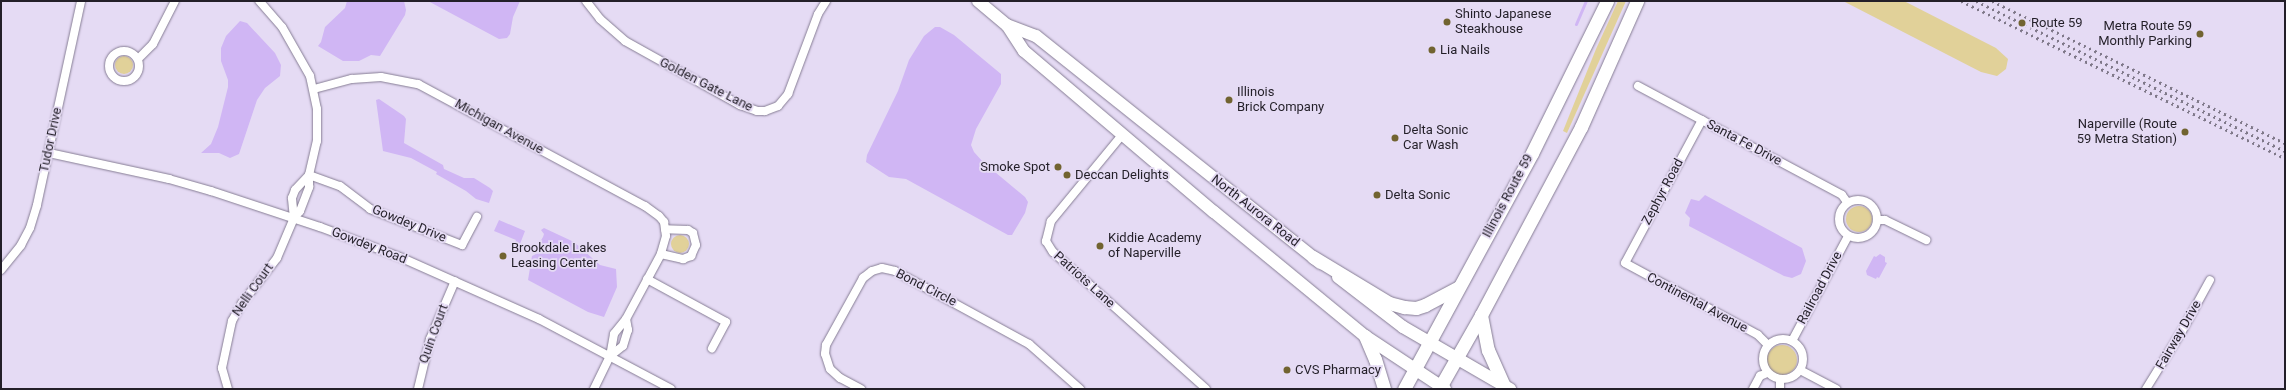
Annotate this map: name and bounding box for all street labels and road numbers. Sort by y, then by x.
street label: Golden Gate Lane [657,55,755,115]
street label: Michigan Avenue [452,96,546,158]
street label: Tudor Drive [37,106,65,174]
street label: Santa Fe Drive [1704,117,1784,169]
street label: Illinois Route 59 [1479,152,1537,240]
street label: Zephyr Road [1639,156,1687,228]
street label: North Aurora Road [1208,172,1302,250]
street label: Gowdey Drive [370,202,448,246]
street label: Gowdey Road [329,224,409,268]
street label: Patriots Lane [1050,249,1118,311]
street label: Railroad Drive [1794,249,1846,327]
street label: Nelli Court [229,261,277,319]
street label: Bond Circle [893,266,959,310]
street label: Continental Avenue [1644,270,1750,336]
street label: Fairway Drive [2153,298,2205,372]
street label: Quin Court [416,302,452,366]

